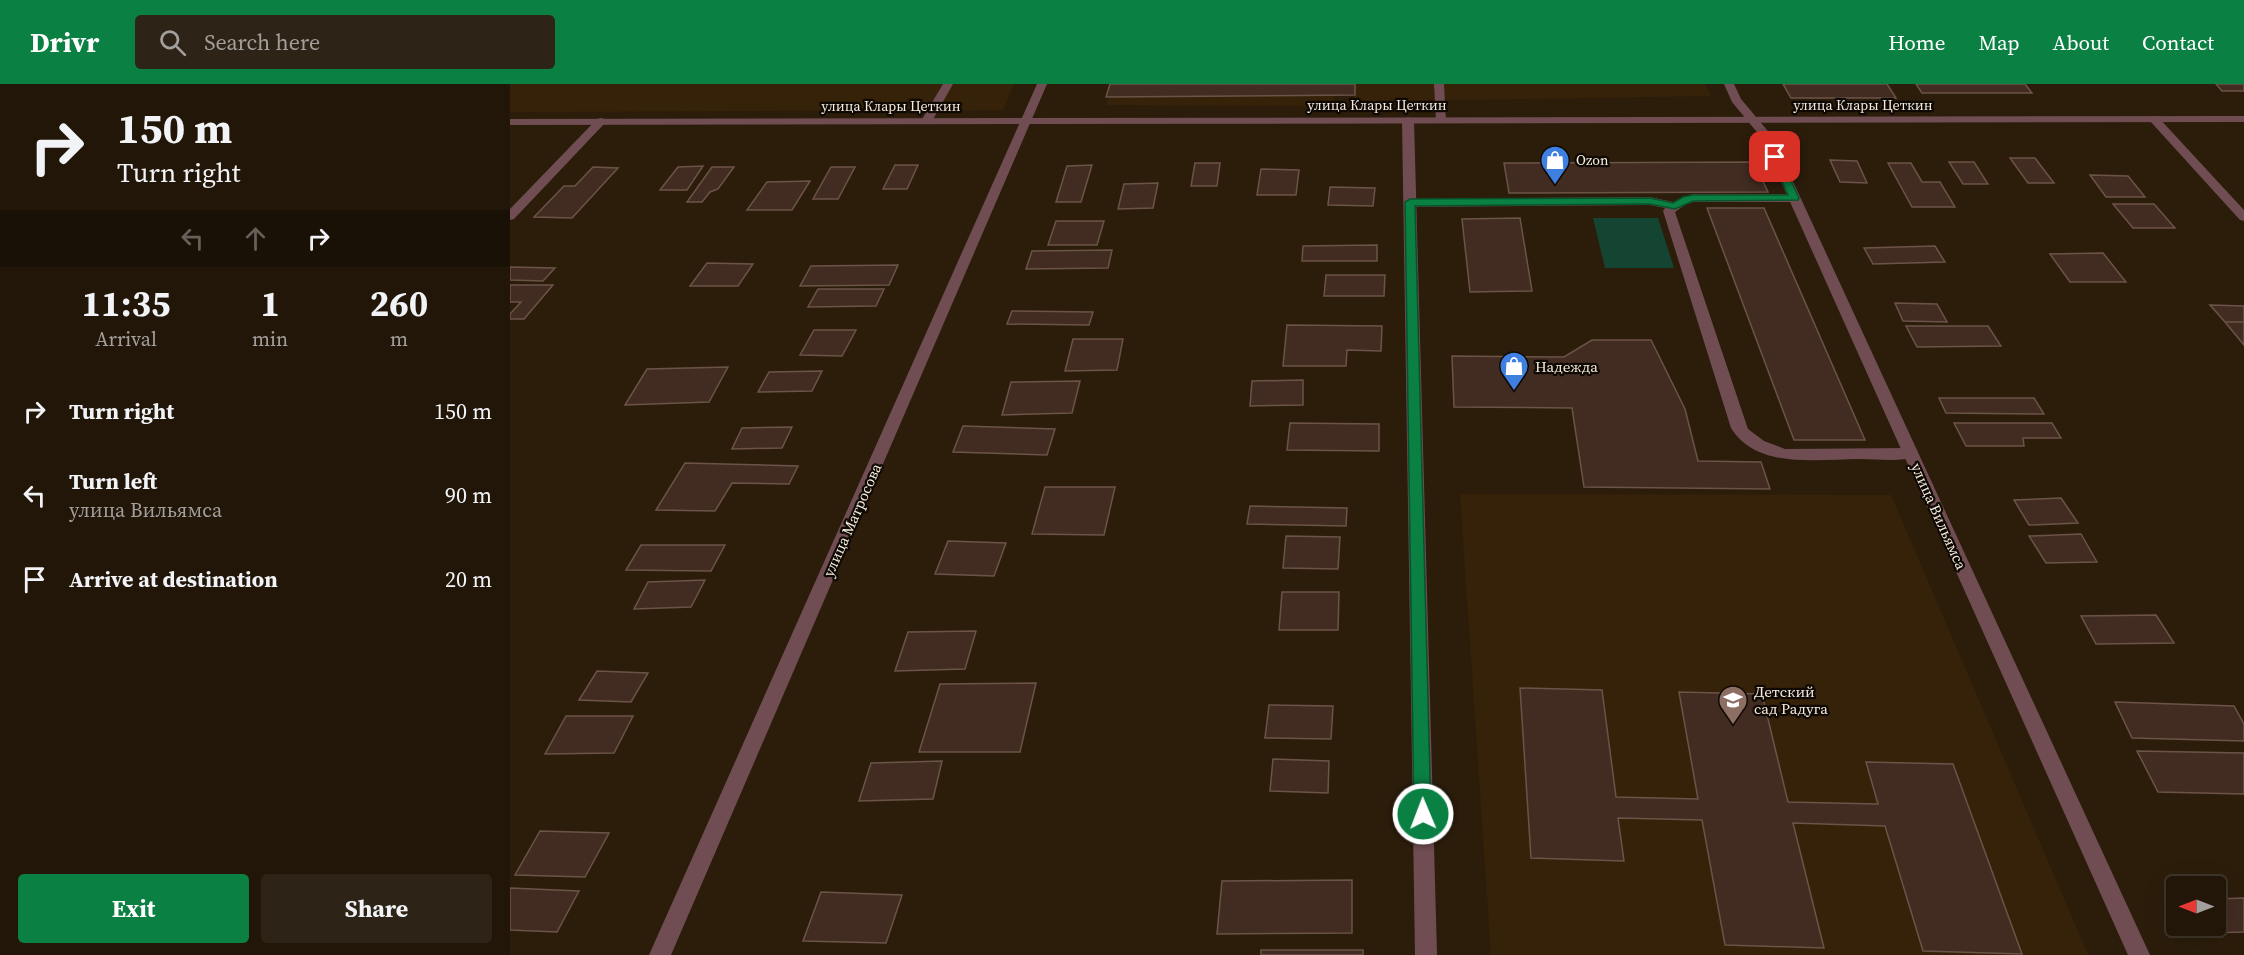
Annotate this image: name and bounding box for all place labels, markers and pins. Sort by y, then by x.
pin [1749,131,1800,182]
shop icon: Ozon [1539,144,1571,186]
place label: Ozon [1576,150,1609,170]
shop icon: Надежда [1498,350,1530,392]
place label: Надежда [1535,356,1598,377]
place label: Детский сад Радуга [1754,681,1828,719]
school or university icon: Детский сад Радуга [1717,684,1749,726]

